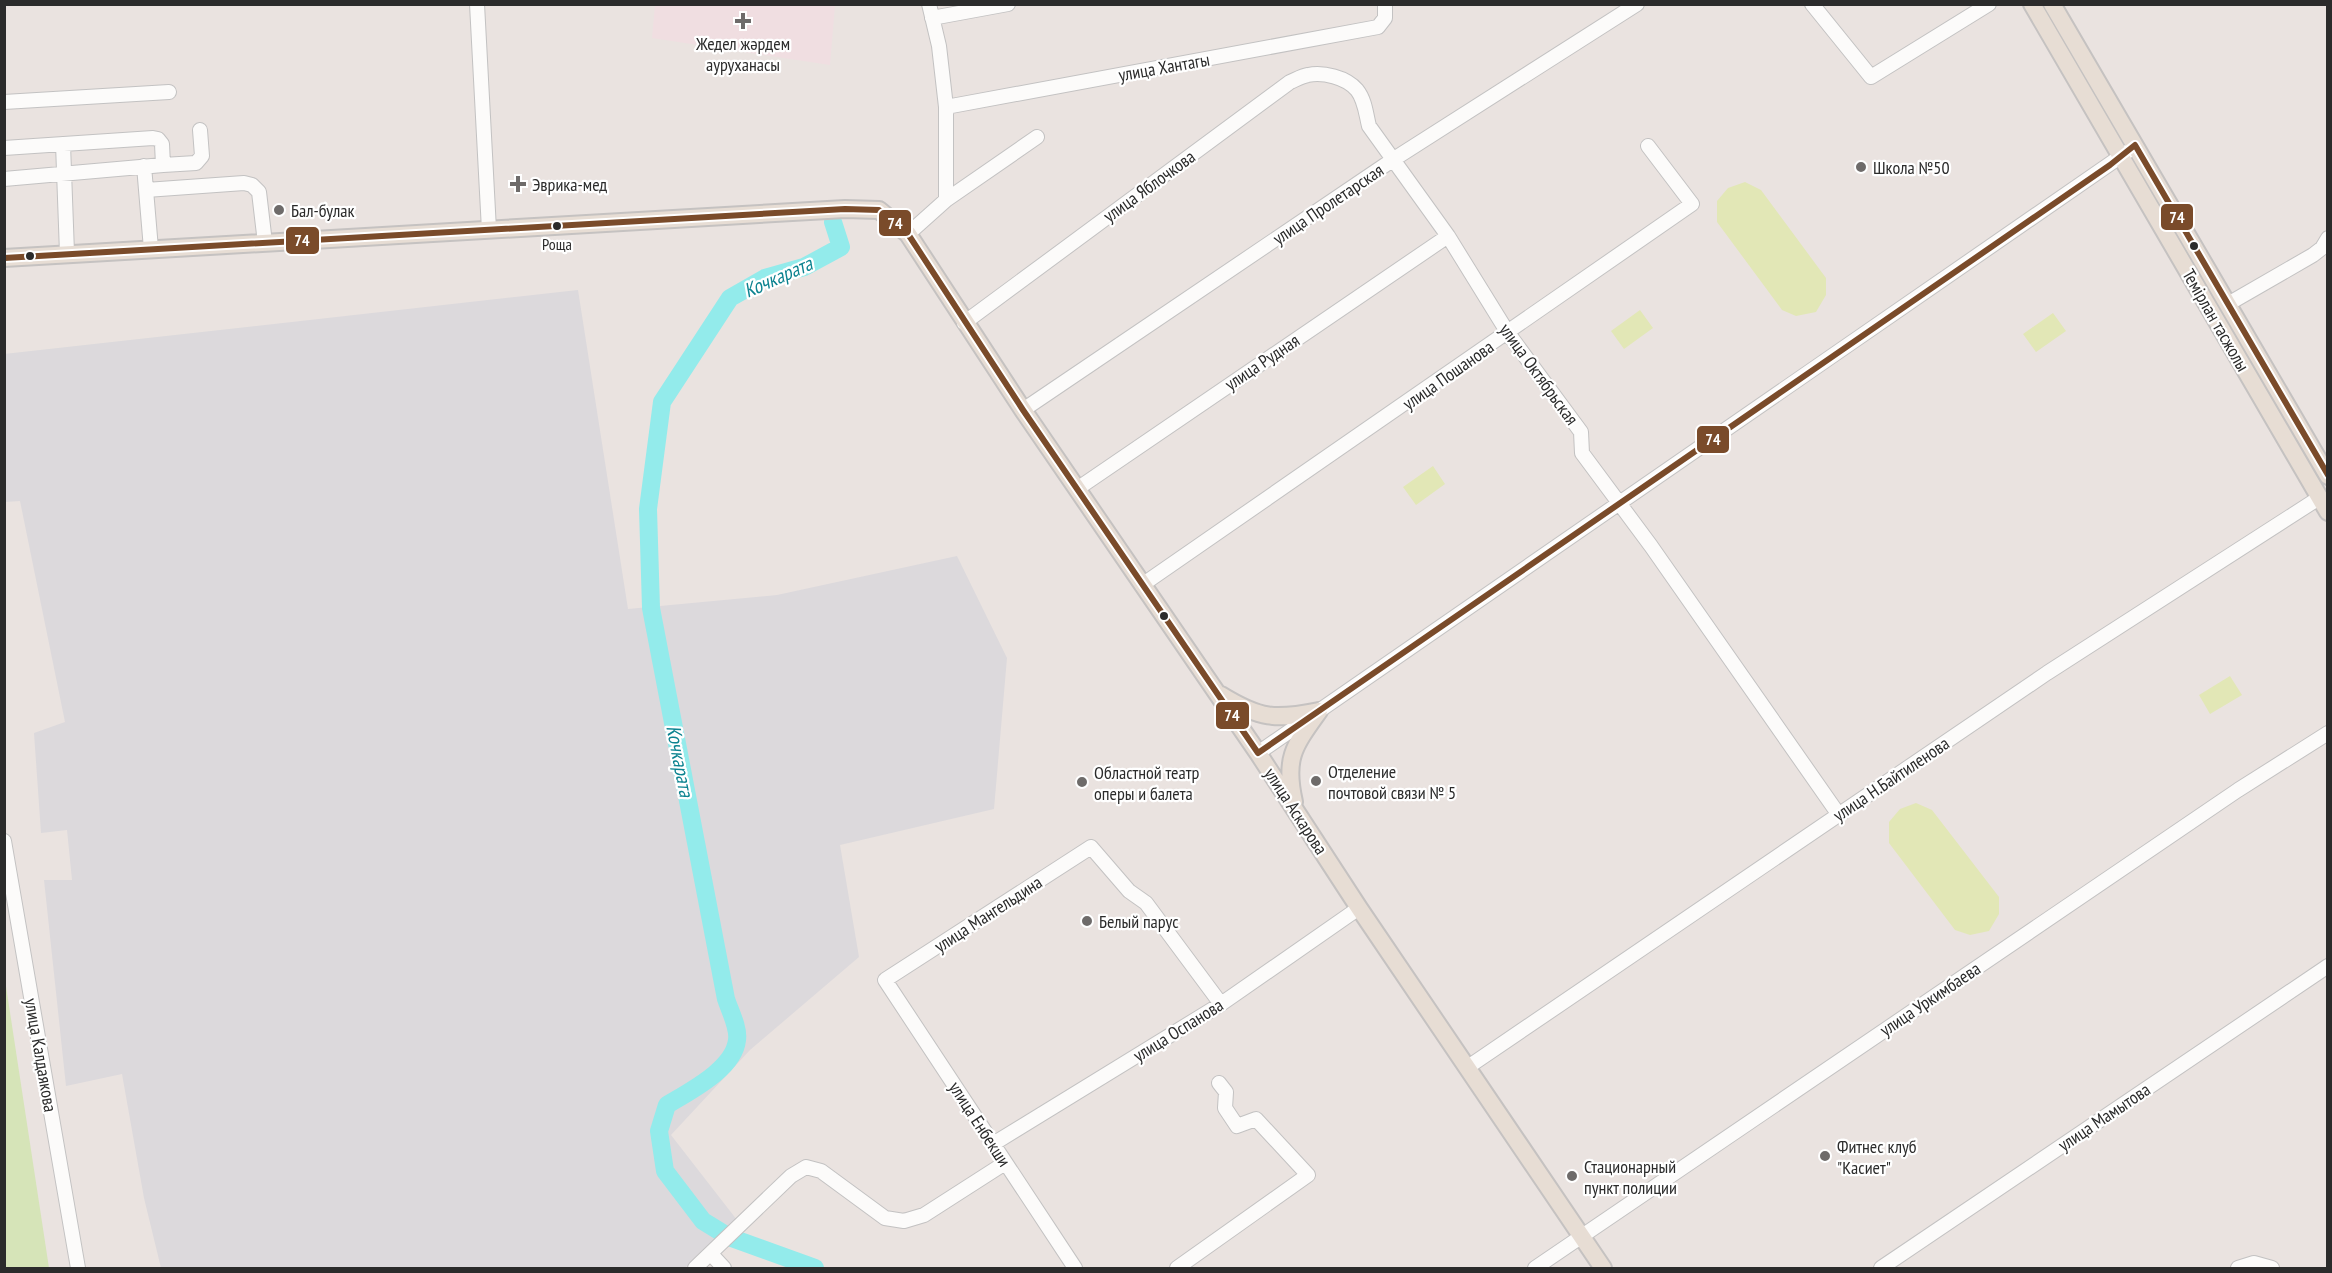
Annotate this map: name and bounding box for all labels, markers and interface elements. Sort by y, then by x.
marker: Жедел жәрдем ауруханасы [734,12,752,30]
place label: Жедел жәрдем ауруханасы [695,32,790,76]
street label: улица Хантагы [1117,48,1211,86]
street label: улица Яблочкова [1099,145,1199,227]
place label: Школа №50 [1873,156,1950,179]
street label: улица Пролетарская [1268,158,1388,250]
marker: Школа №50 [1854,160,1868,174]
place label: Эврика-мед [532,173,607,196]
marker: Эврика-мед [509,175,527,193]
place label: Бал-булак [291,199,354,222]
marker: Бал-булак [272,203,286,217]
line badge: 74 [2160,203,2194,231]
text: 74 [2169,207,2185,227]
line badge: 74 [878,209,912,237]
text: 74 [887,213,903,233]
marker: Роща [551,220,563,232]
line badge: 74 [285,226,320,255]
text: 74 [294,230,310,250]
place label: Роща [542,234,572,254]
unlabelled marker [2188,240,2200,252]
unlabelled marker [24,250,36,262]
water label: Кочкарата [740,250,817,304]
street label: Темірлан тасжолы [2177,265,2255,375]
street label: улица Октябрьская [1494,319,1584,429]
street label: улица Рудная [1220,329,1304,395]
street label: улица Пошанова [1398,335,1498,415]
line badge: 74 [1696,425,1730,454]
text: 74 [1705,429,1721,449]
unlabelled marker [1158,610,1170,622]
line badge: 74 [1215,701,1250,730]
text: 74 [1224,705,1240,725]
water label: Кочкарата [660,723,700,800]
street label: улица Н.Байтиленова [1829,732,1953,826]
place label: Отделение почтовой связи № 5 [1328,760,1456,804]
place label: Областной театр оперы и балета [1094,761,1199,805]
street label: улица Аскарова [1259,763,1333,859]
marker: Отделение почтовой связи № 5 [1309,774,1323,788]
marker: Областной театр оперы и балета [1075,775,1089,789]
street label: улица Мангельдина [930,871,1046,957]
place label: Белый парус [1099,910,1179,933]
marker: Белый парус [1080,914,1094,928]
street label: улица Уркимбаева [1875,957,1985,1041]
street label: улица Оспанова [1129,993,1227,1067]
street label: улица Калдаякова [20,996,62,1114]
street label: улица Енбекши [944,1077,1016,1171]
street label: улица Мамытова [2054,1078,2154,1156]
place label: Фитнес клуб "Касиет" [1837,1135,1917,1179]
marker: Фитнес клуб "Касиет" [1818,1149,1832,1163]
place label: Стационарный пункт полиции [1584,1155,1677,1199]
marker: Стационарный пункт полиции [1565,1169,1579,1183]

